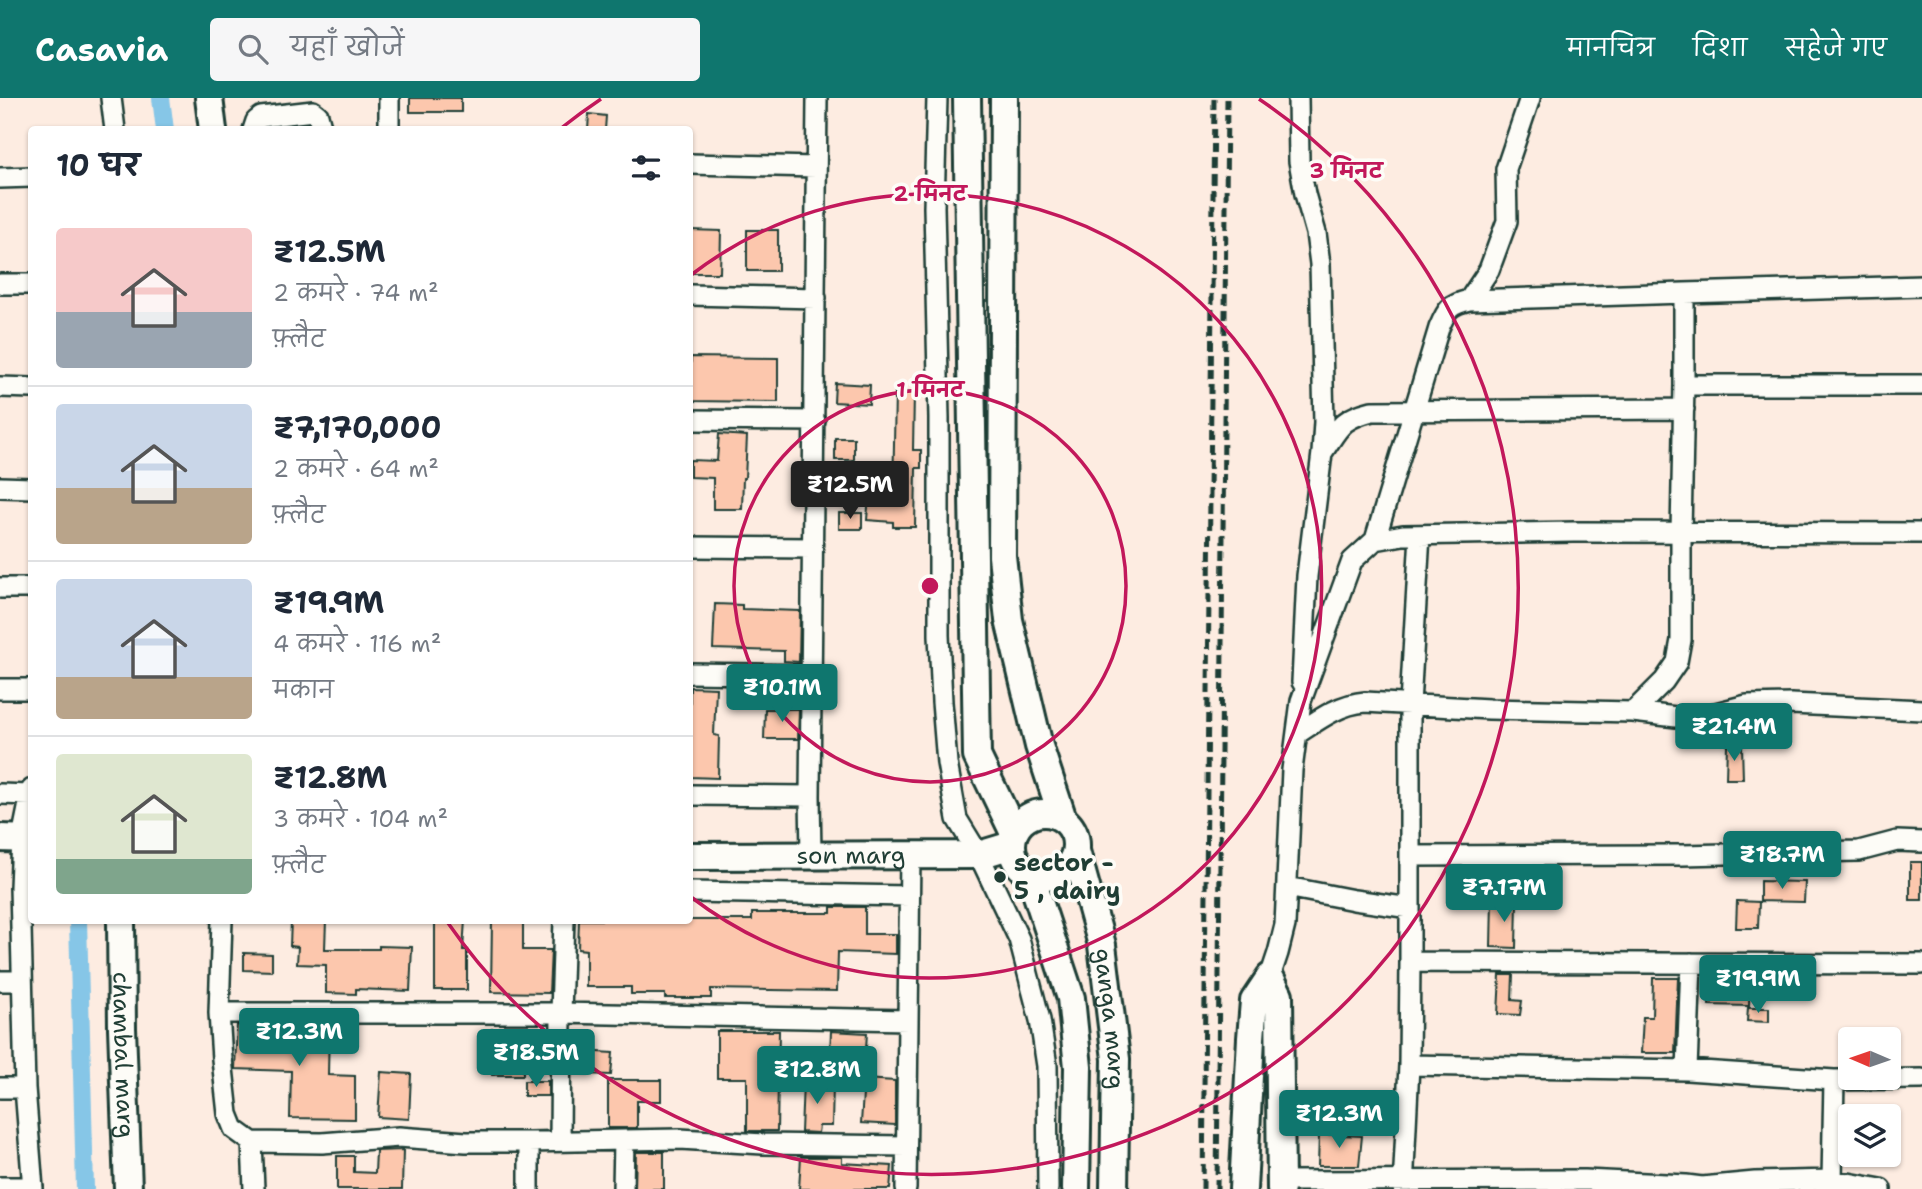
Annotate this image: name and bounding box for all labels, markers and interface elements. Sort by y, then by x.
search box [210,18,700,81]
text: Casavia [35,27,168,72]
text: यहाँ खोजें [290,29,404,64]
icon: search [234,30,272,68]
text: मानचित्र [1567,32,1655,64]
text: दिशा [1693,32,1747,64]
text: सहेजे गए [1785,32,1887,64]
text: 10 घर [56,145,140,186]
icon: filters [627,149,665,187]
text: 3 मिनट [1310,155,1385,185]
text: 2 मिनट [894,178,969,208]
text: ₹12.5M [273,231,386,272]
icon: home [112,256,196,340]
text: 2 कमरे · 74 m² [273,278,439,308]
text: फ़्लैट [273,324,325,354]
text: 1 मिनट [896,374,966,404]
text: ₹7,170,000 [273,407,441,448]
icon: home [112,432,196,516]
text: 2 कमरे · 64 m² [273,454,439,484]
pin: ₹12.5M [793,462,907,521]
text: ₹12.5M [807,469,893,499]
text: फ़्लैट [273,500,325,530]
centre of rings [918,574,942,598]
text: ₹19.9M [273,582,384,623]
icon: home [112,607,196,691]
text: 4 कमरे · 116 m² [273,629,441,659]
pin: ₹10.1M [725,664,839,724]
text: ₹10.1M [742,672,822,702]
text: मकान [273,675,334,705]
pin: ₹21.4M [1677,704,1791,763]
text: ₹21.4M [1691,711,1777,741]
text: ₹12.8M [273,757,387,798]
icon: home [112,782,196,866]
text: 3 कमरे · 104 m² [273,804,448,834]
pin: ₹18.7M [1725,832,1839,891]
street label: son marg [796,839,906,872]
text: ₹18.7M [1739,839,1825,869]
place label: sector - 5 , dairy [1014,847,1120,907]
text: फ़्लैट [273,850,325,880]
pin: ₹7.17M [1447,864,1561,924]
marker: sector - 5 , dairy [992,869,1008,885]
text: ₹7.17M [1462,872,1546,902]
street label: ganga marg [1087,946,1133,1090]
pin: ₹19.9M [1701,956,1815,1015]
text: ₹19.9M [1715,963,1801,993]
street label: chambal marg [105,972,142,1139]
pin: ₹12.3M [242,1009,356,1068]
text: ₹12.3M [255,1016,343,1046]
north arrow [1838,1027,1900,1090]
map controls [1838,1027,1901,1167]
pin: ₹18.5M [479,1030,593,1089]
text: ₹18.5M [493,1037,579,1067]
pin: ₹12.8M [760,1046,874,1106]
text: ₹12.8M [773,1054,861,1084]
pin: ₹12.3M [1282,1090,1396,1150]
text: ₹12.3M [1295,1098,1383,1128]
button: layers [1838,1104,1901,1167]

